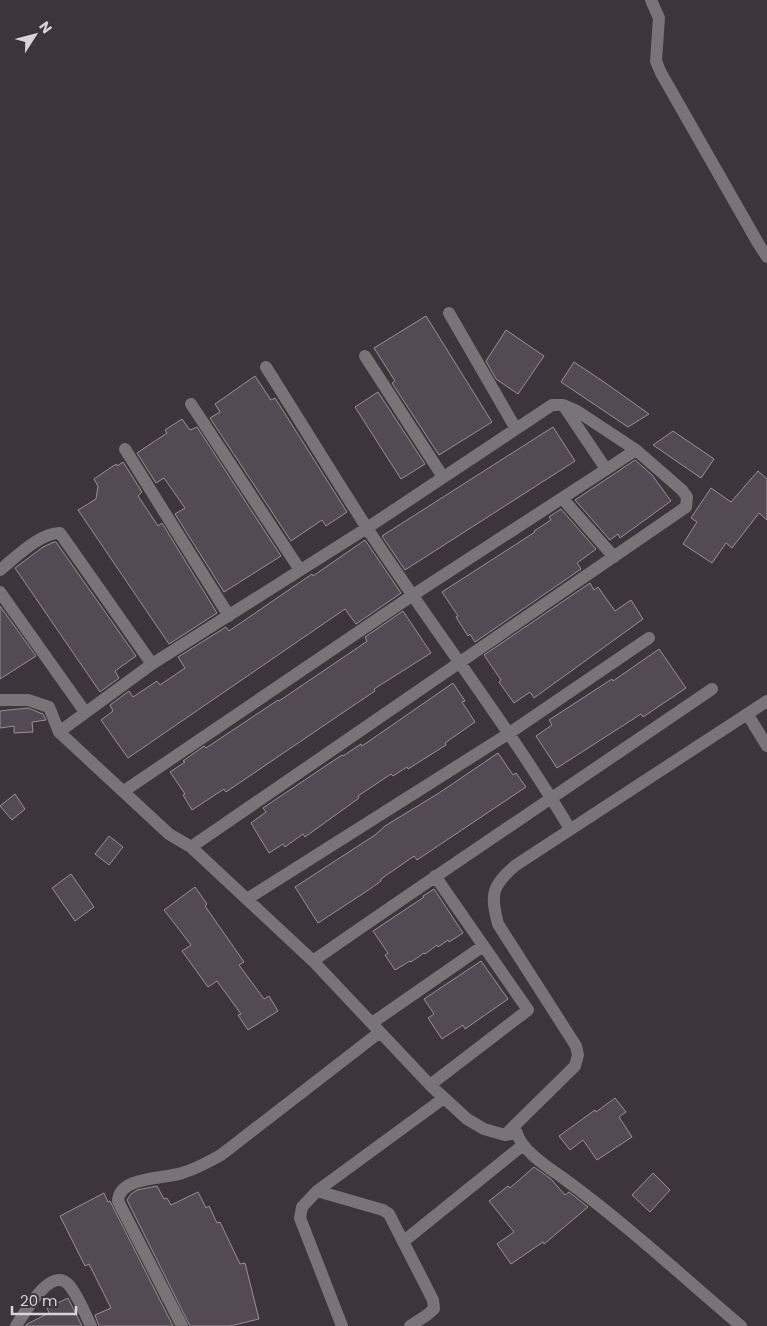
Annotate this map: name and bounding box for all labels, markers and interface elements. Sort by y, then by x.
north arrow [10,10,60,60]
text: N [34,17,57,37]
scale bar [12,1284,76,1316]
text: 20 m [20,1290,58,1311]

